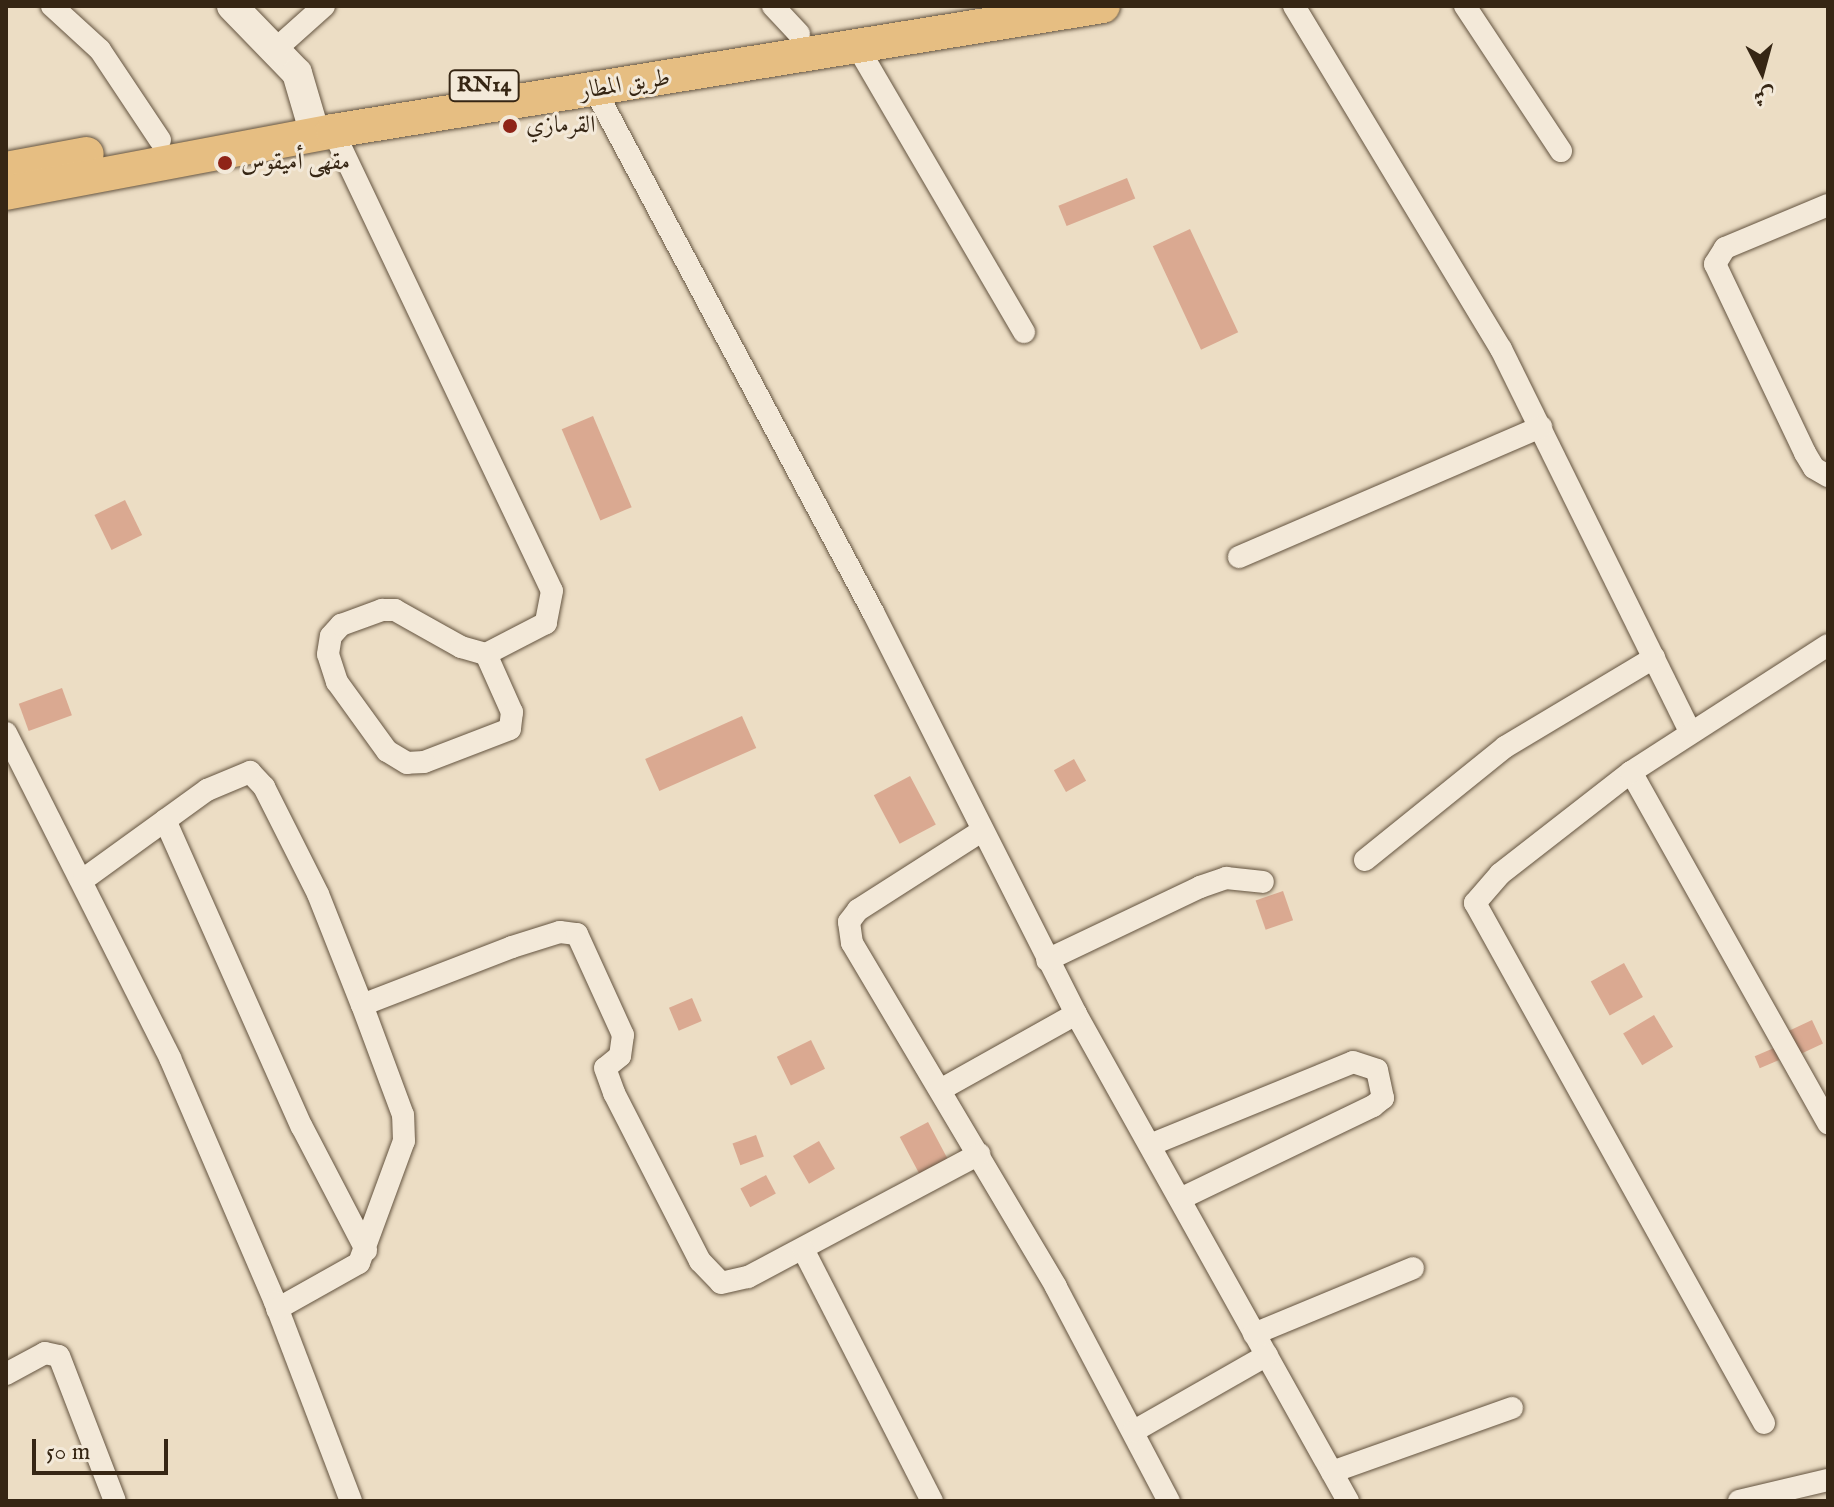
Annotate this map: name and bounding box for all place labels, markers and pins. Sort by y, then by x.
place label: القرمازي [526,112,595,140]
marker: القرمازي [501,117,519,135]
place label: مقهى أميقوس [241,149,350,177]
marker: مقهى أميقوس [216,154,234,172]

